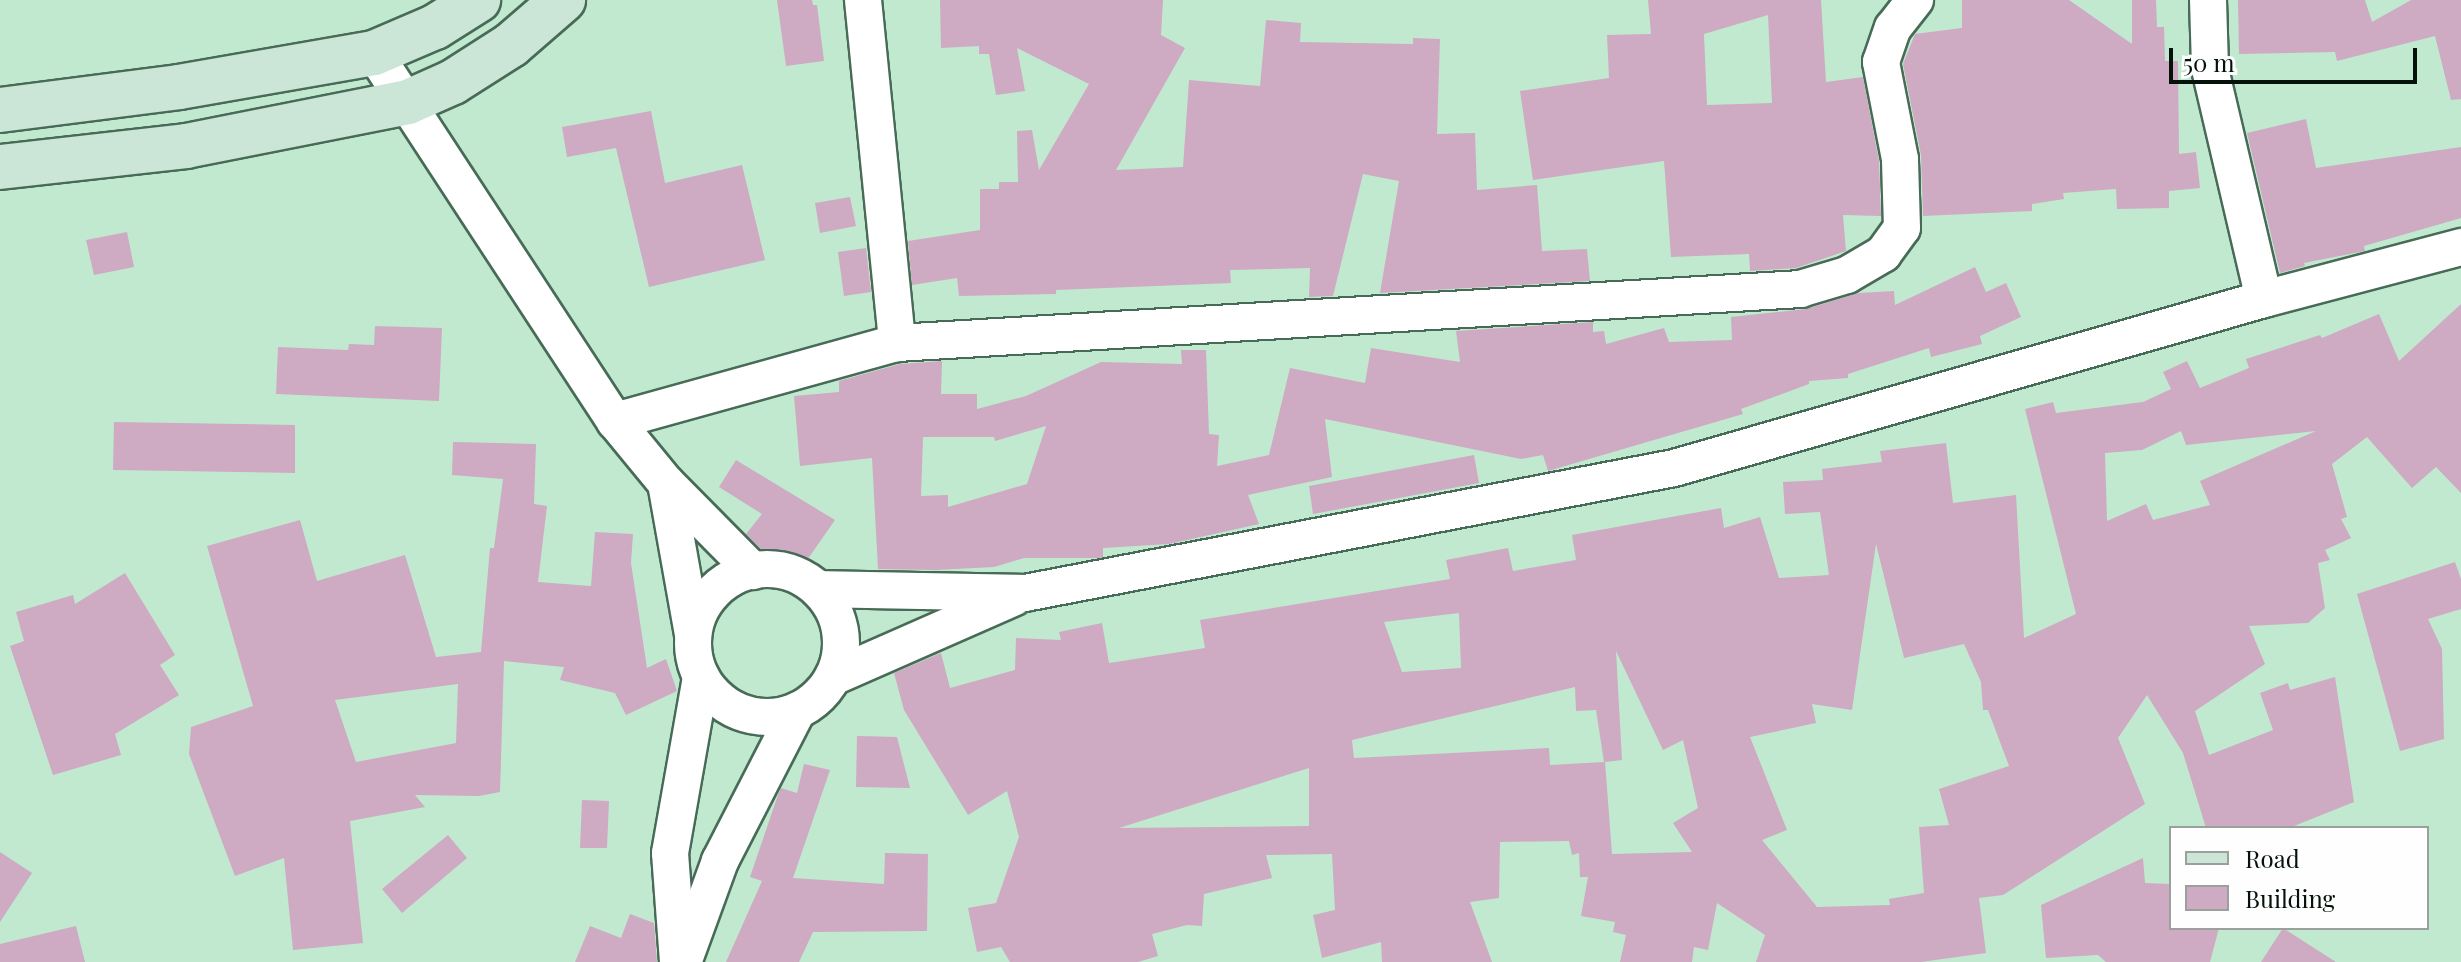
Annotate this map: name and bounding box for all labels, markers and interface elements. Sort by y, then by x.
scale bar [2173,32,2421,82]
text: 50 m [2183,46,2235,78]
legend [2169,826,2429,930]
text: Road [2245,842,2300,874]
text: Building [2245,882,2335,914]

